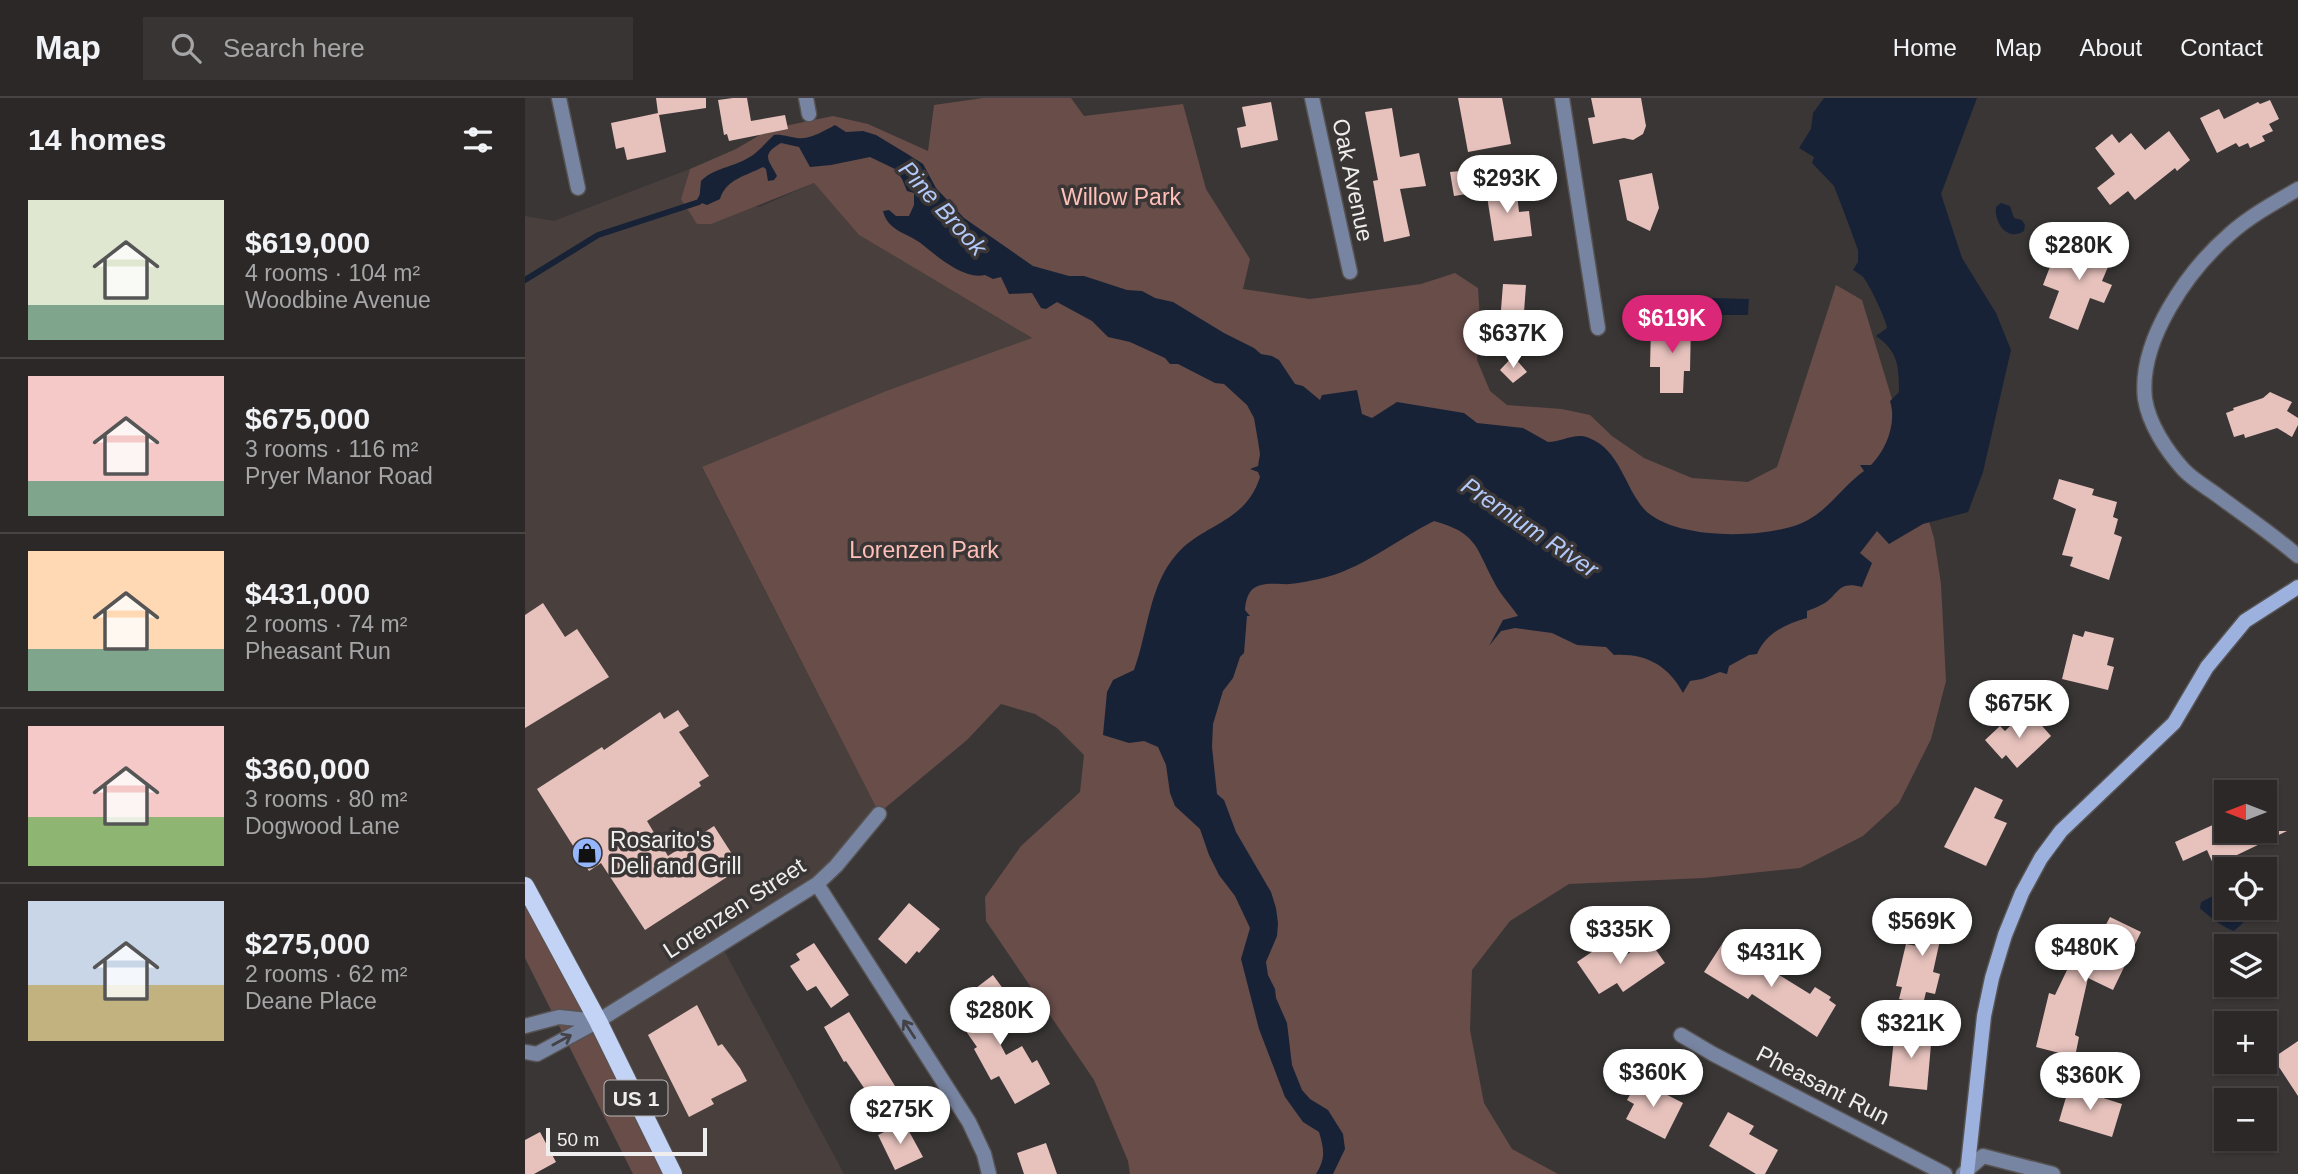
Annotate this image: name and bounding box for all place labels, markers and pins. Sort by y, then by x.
pin: $293K [1458,156,1556,215]
pin: $280K [2030,222,2128,282]
pin: $619K [1623,296,1721,355]
pin: $637K [1464,310,1562,370]
pin: $675K [1970,680,2068,740]
place label: Rosarito's Deli and Grill [610,827,742,879]
shop icon: Rosarito's Deli and Grill [570,836,604,870]
pin: $569K [1873,898,1971,958]
pin: $335K [1571,906,1669,966]
pin: $480K [2036,924,2134,984]
pin: $431K [1722,930,1820,989]
pin: $280K [951,988,1049,1047]
pin: $321K [1862,1000,1960,1060]
pin: $360K [1604,1049,1702,1109]
pin: $360K [2041,1052,2139,1112]
pin: $275K [851,1086,949,1146]

